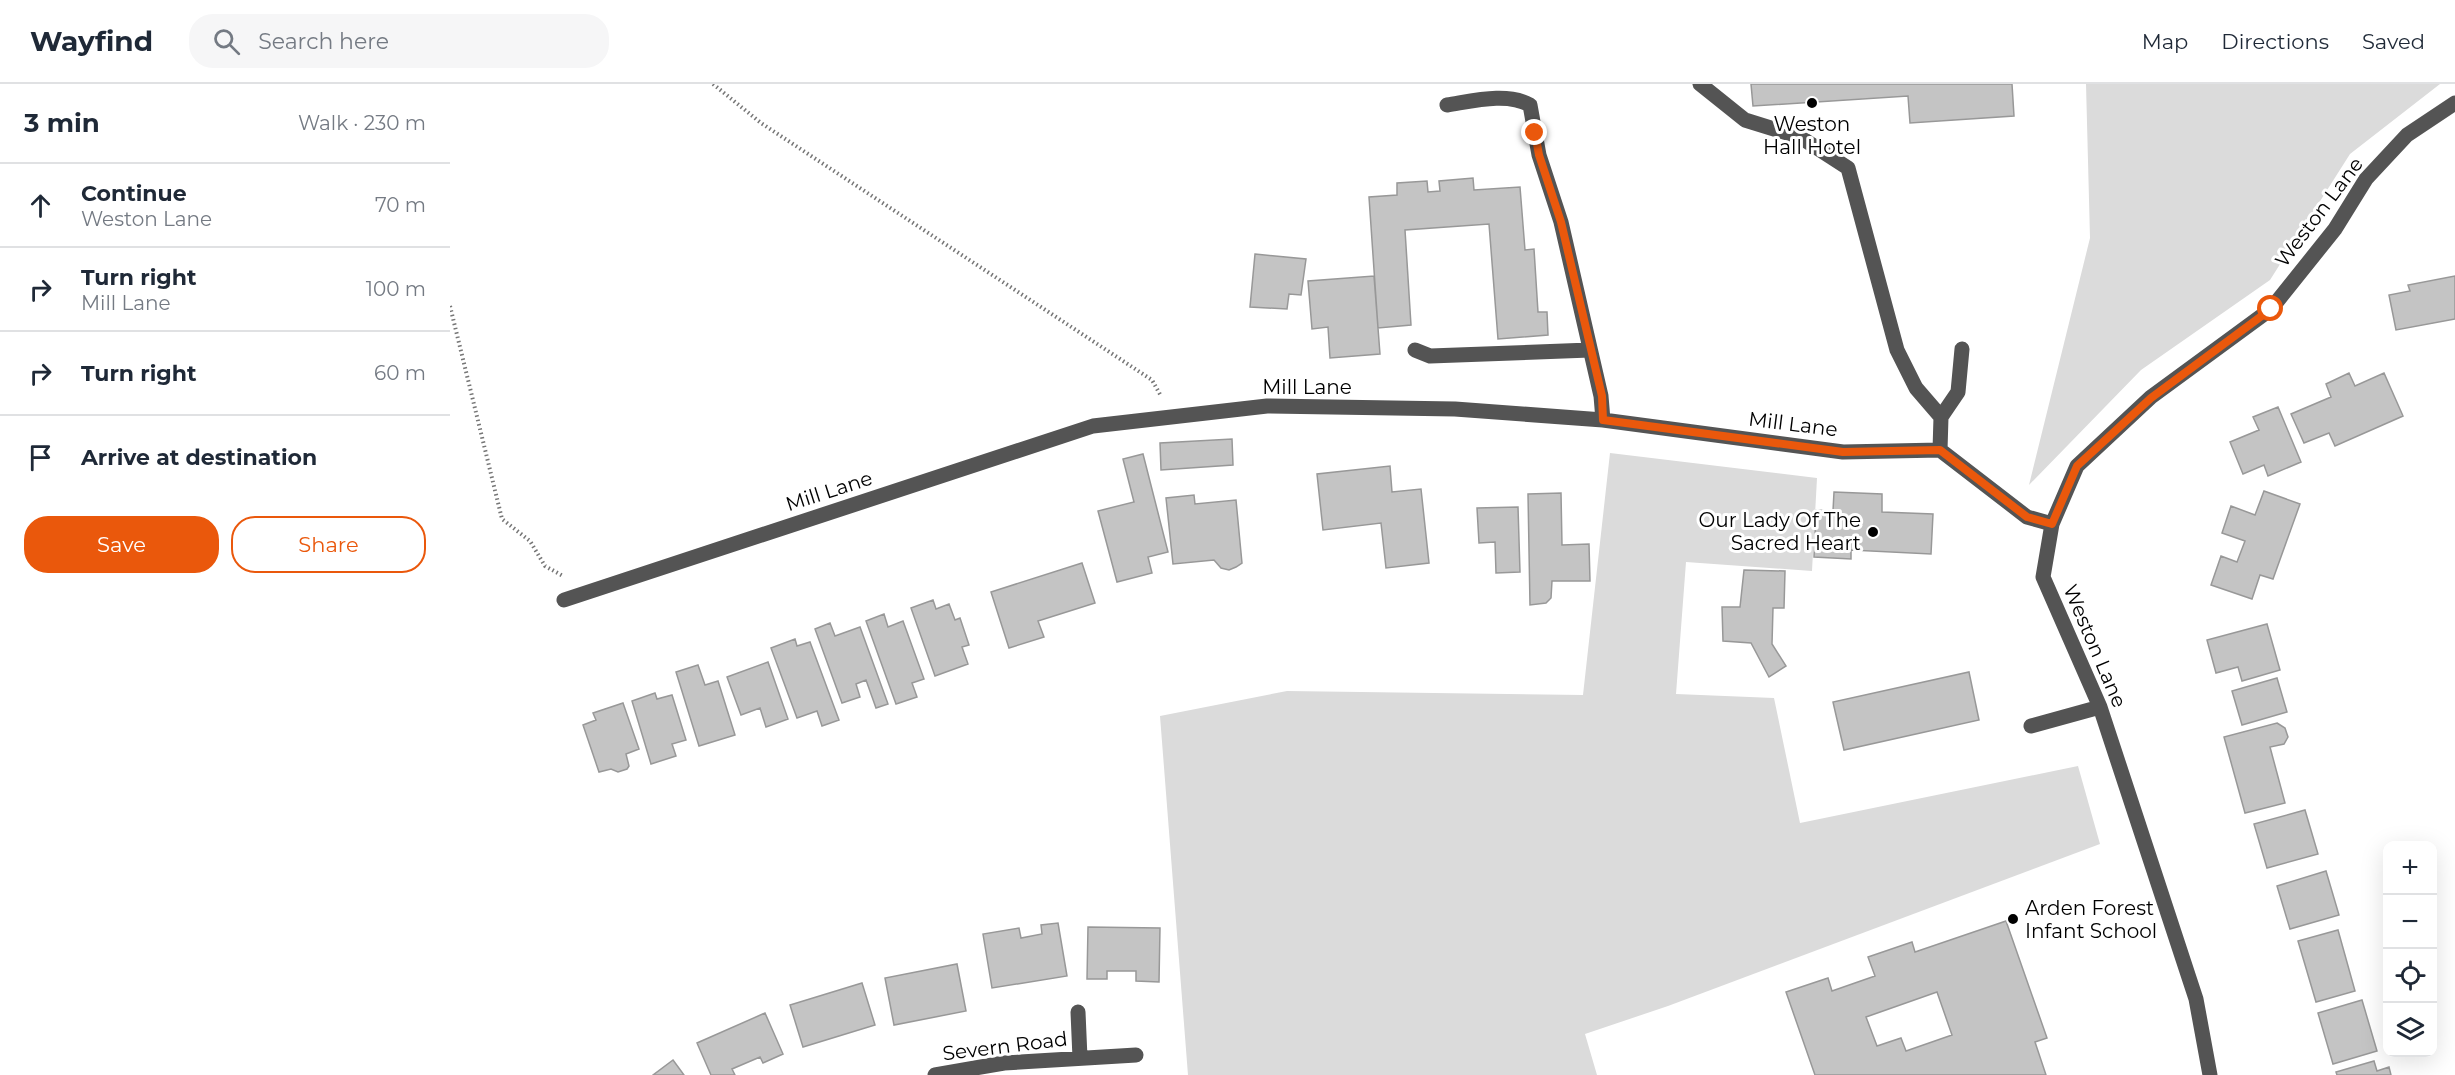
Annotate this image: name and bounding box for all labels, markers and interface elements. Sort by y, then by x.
search box [189,14,609,68]
text: Wayfind [30,24,153,58]
icon: search [210,25,243,58]
text: Search here [258,28,389,55]
text: Map [2142,29,2188,54]
text: Directions [2221,29,2329,54]
text: Saved [2362,29,2425,54]
marker: Weston Hall Hotel [1805,96,1819,110]
text: 3 min [24,107,100,139]
text: Walk · 230 m [298,111,426,135]
place label: Weston Hall Hotel [1763,112,1861,159]
route end [1521,119,1547,145]
street label: Weston Lane [2270,152,2368,272]
text: Continue [81,180,187,207]
icon: ahead [24,189,57,222]
text: 70 m [375,193,426,217]
text: Weston Lane [81,207,212,231]
text: Turn right [81,264,196,291]
icon: right [24,273,57,306]
text: 100 m [366,277,426,301]
text: Mill Lane [81,291,171,315]
route start [2257,295,2283,321]
icon: right [24,357,57,390]
text: Turn right [81,360,196,387]
text: 60 m [374,361,426,385]
street label: Mill Lane [1262,375,1352,399]
street label: Mill Lane [1747,407,1839,441]
icon: arrive [24,441,57,474]
text: Arrive at destination [81,444,317,471]
street label: Mill Lane [783,466,875,516]
place label: Our Lady Of The Sacred Heart [1699,508,1861,555]
button: Save [24,516,219,573]
button: Share [231,516,426,573]
marker: Our Lady Of The Sacred Heart [1866,525,1880,539]
street label: Weston Lane [2058,581,2132,711]
map controls [2383,841,2437,1057]
button: + [2383,841,2437,895]
button: − [2383,895,2437,949]
place label: Arden Forest Infant School [2025,896,2157,943]
marker: Arden Forest Infant School [2006,912,2020,926]
button: locate [2383,949,2437,1003]
button: layers [2383,1003,2437,1057]
street label: Severn Road [941,1026,1069,1066]

